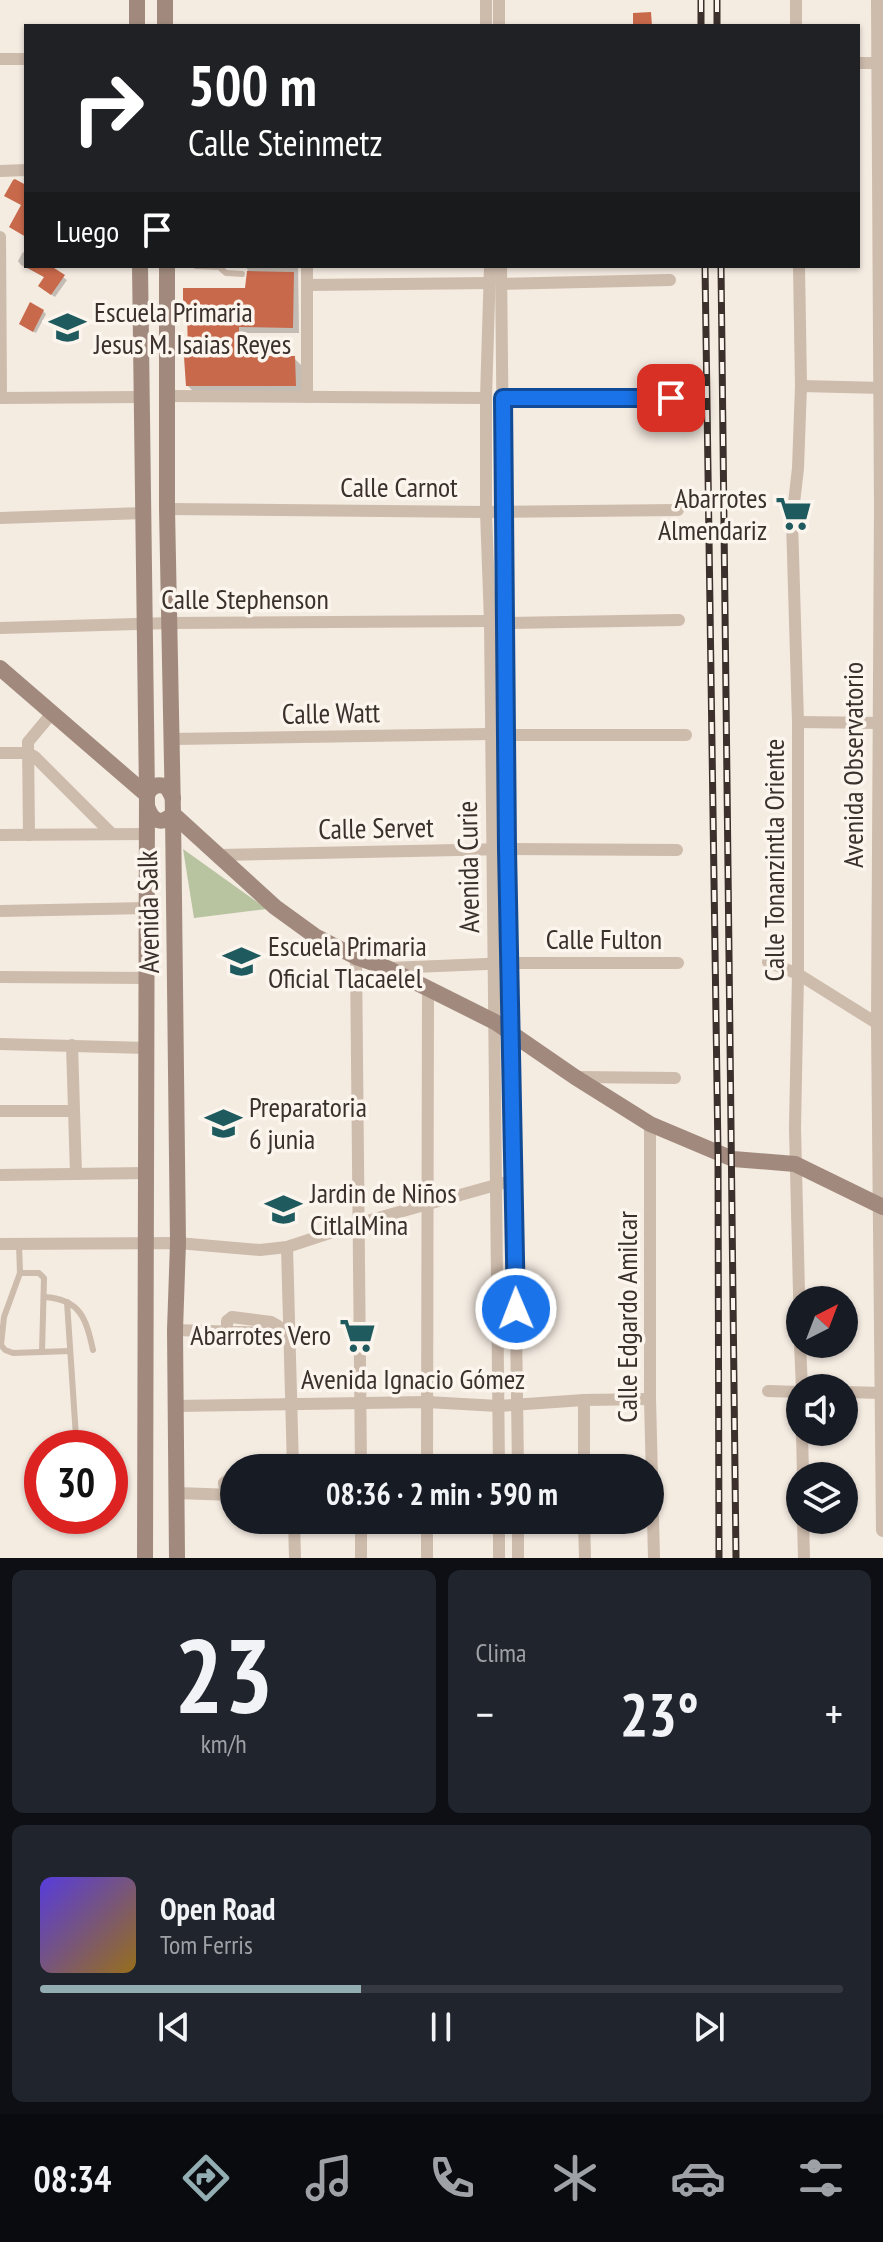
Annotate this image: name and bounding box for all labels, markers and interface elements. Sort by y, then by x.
text: 500 m [188,49,317,121]
icon: right [56,56,160,160]
text: Calle Steinmetz [188,119,382,166]
icon: arrive [135,208,179,252]
text: Luego [56,211,119,250]
place label: Escuela Primaria Jesus M. Isaias Reyes [93,293,291,362]
school or university icon: Escuela Primaria Jesus M. Isaias Reyes [49,309,87,347]
pin [637,364,705,432]
icon: arrive [649,376,693,420]
street label: Calle Carnot [340,468,458,505]
place label: Abarrotes Almendariz [658,479,767,548]
supermarket icon: Abarrotes Almendariz [774,495,812,533]
street label: Calle Stephenson [161,580,329,617]
street label: Avenida Observatorio [834,662,871,868]
street label: Calle Watt [282,693,381,732]
street label: Calle Tonanzintla Oriente [755,739,792,981]
street label: Avenida Curie [448,801,487,934]
street label: Calle Servet [318,808,434,847]
street label: Avenida Salk [128,850,167,974]
street label: Calle Fulton [546,920,662,957]
place label: Escuela Primaria Oficial Tlacaelel [268,927,427,996]
school or university icon: Escuela Primaria Oficial Tlacaelel [223,943,261,981]
place label: Preparatoria 6 junia [249,1088,367,1157]
school or university icon: Preparatoria 6 junia [204,1104,242,1142]
place label: Jardin de Niños CitlalMina [309,1174,457,1243]
school or university icon: Jardin de Niños CitlalMina [265,1190,303,1228]
street label: Calle Edgardo Amilcar [608,1211,645,1423]
position arrow [474,1267,558,1351]
north arrow [786,1286,858,1358]
map controls [786,1286,858,1534]
place label: Abarrotes Vero [190,1316,331,1353]
supermarket icon: Abarrotes Vero [338,1316,376,1354]
street label: Avenida Ignacio Gómez [301,1360,525,1397]
button: sound [786,1374,858,1446]
speed limit sign: 30 [24,1430,128,1534]
button: layers [786,1462,858,1534]
text: 08:36 · 2 min · 590 m [326,1474,558,1513]
text: 23 [174,1607,273,1742]
text: Clima [476,1636,526,1669]
text: 23° [620,1675,699,1753]
text: − [476,1685,494,1742]
text: + [825,1685,843,1742]
text: km/h [201,1727,247,1760]
text: Open Road [160,1889,275,1928]
text: Tom Ferris [160,1928,253,1961]
icon: previous [152,2005,196,2049]
icon: pause [419,2005,463,2049]
icon: next [687,2005,731,2049]
icon: directions [178,2150,234,2206]
icon: music [301,2150,357,2206]
icon: phone [424,2150,480,2206]
icon: climate [547,2150,603,2206]
icon: car [670,2150,726,2206]
icon: filters [793,2150,849,2206]
text: 08:34 [34,2155,111,2202]

